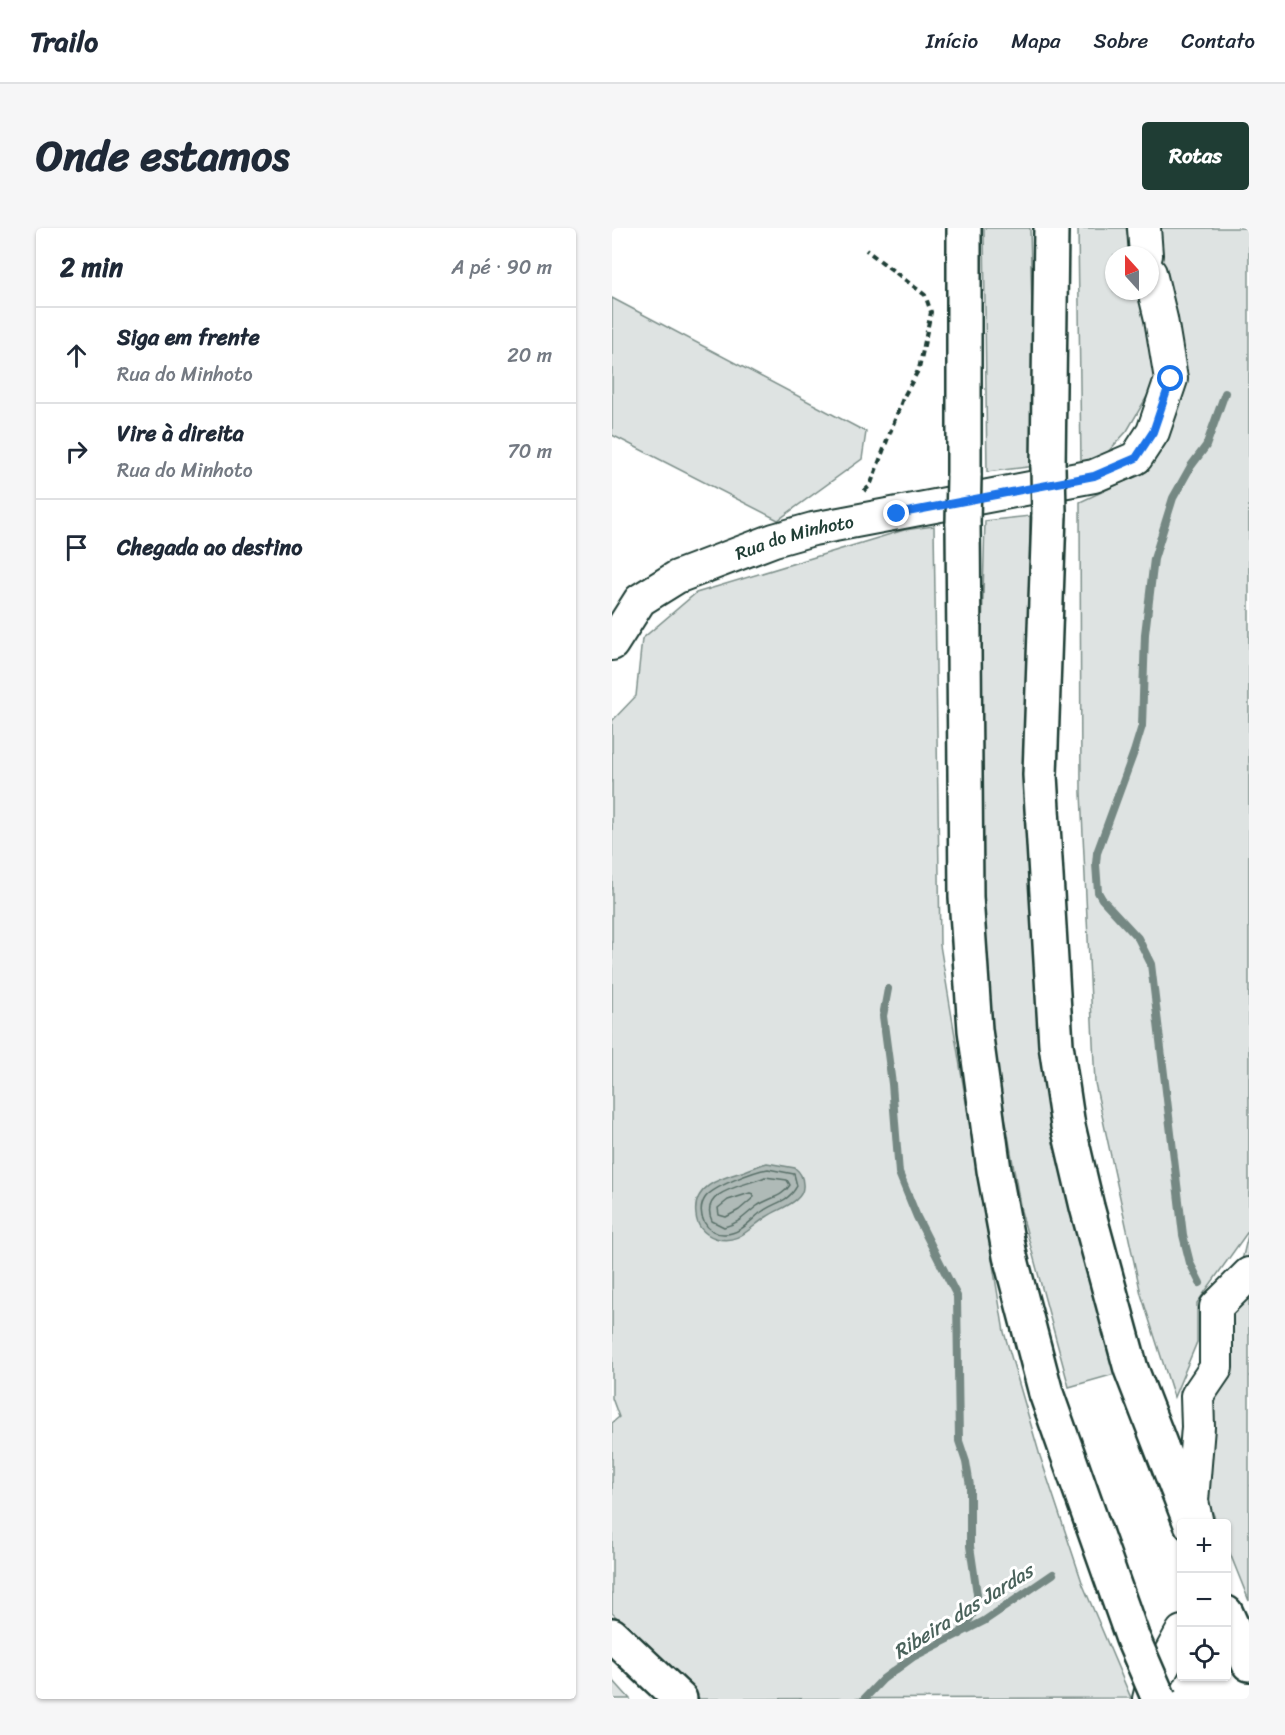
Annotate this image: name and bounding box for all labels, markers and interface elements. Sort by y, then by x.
text: Trailo [30,17,98,66]
text: Início [926,22,978,60]
text: Mapa [1011,22,1061,60]
text: Sobre [1094,22,1148,60]
text: Contato [1181,22,1255,60]
text: Onde estamos [36,119,290,193]
button: Rotas [1142,122,1249,190]
text: 2 min [60,244,123,290]
north arrow [1105,246,1159,300]
text: A pé · 90 m [452,250,552,285]
text: Siga em frente [117,318,260,357]
text: 20 m [507,338,552,373]
icon: ahead [60,339,93,372]
text: Rua do Minhoto [117,357,253,392]
route start [1157,365,1183,391]
text: Vire à direita [117,414,244,453]
text: 70 m [507,434,552,469]
icon: right [60,435,93,468]
text: Rua do Minhoto [117,453,253,488]
route end [883,500,909,526]
street label: Rua do Minhoto [730,506,856,569]
text: Chegada ao destino [117,528,302,567]
icon: arrive [60,531,93,564]
map controls [1177,1519,1231,1681]
button: + [1177,1519,1231,1573]
water label: Ribeira das Jardas [886,1553,1043,1669]
button: − [1177,1573,1231,1627]
button: locate [1177,1627,1231,1681]

